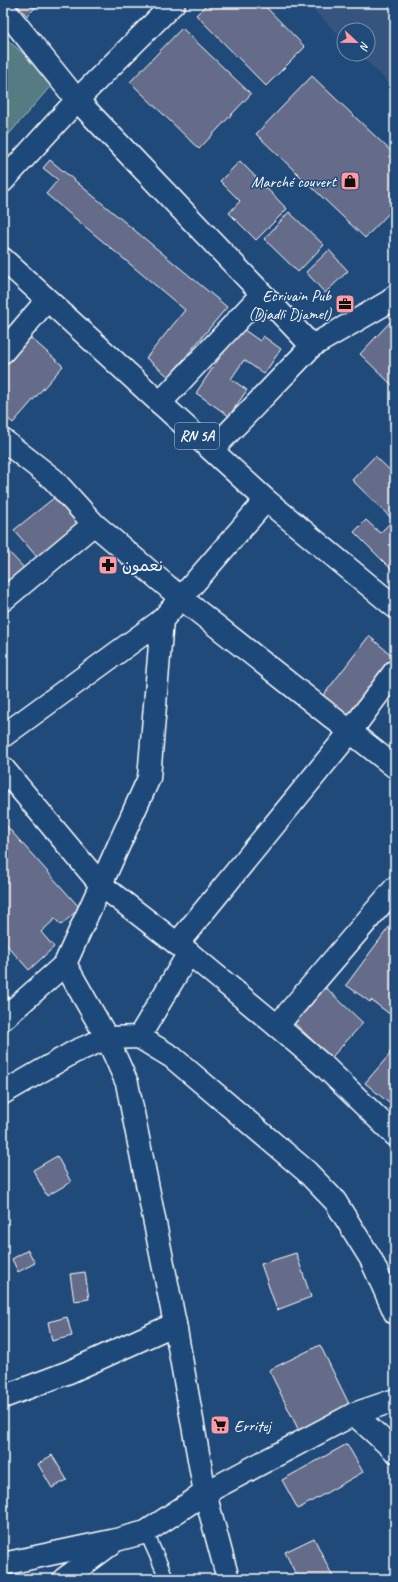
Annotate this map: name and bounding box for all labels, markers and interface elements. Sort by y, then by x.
north arrow [336,22,376,62]
text: N [357,40,373,54]
shop icon: Marché couvert [339,170,361,192]
place label: Marché couvert [251,172,338,192]
place label: Ecrivain Pub (Djadli Djamel) [248,286,332,324]
office icon: Ecrivain Pub (Djadli Djamel) [334,293,356,315]
road number: RN 5A [175,423,219,449]
pharmacy icon: نعمون [97,554,119,576]
place label: نعمون [122,556,164,576]
supermarket icon: Erritej [209,1414,231,1436]
place label: Erritej [234,1416,272,1436]

